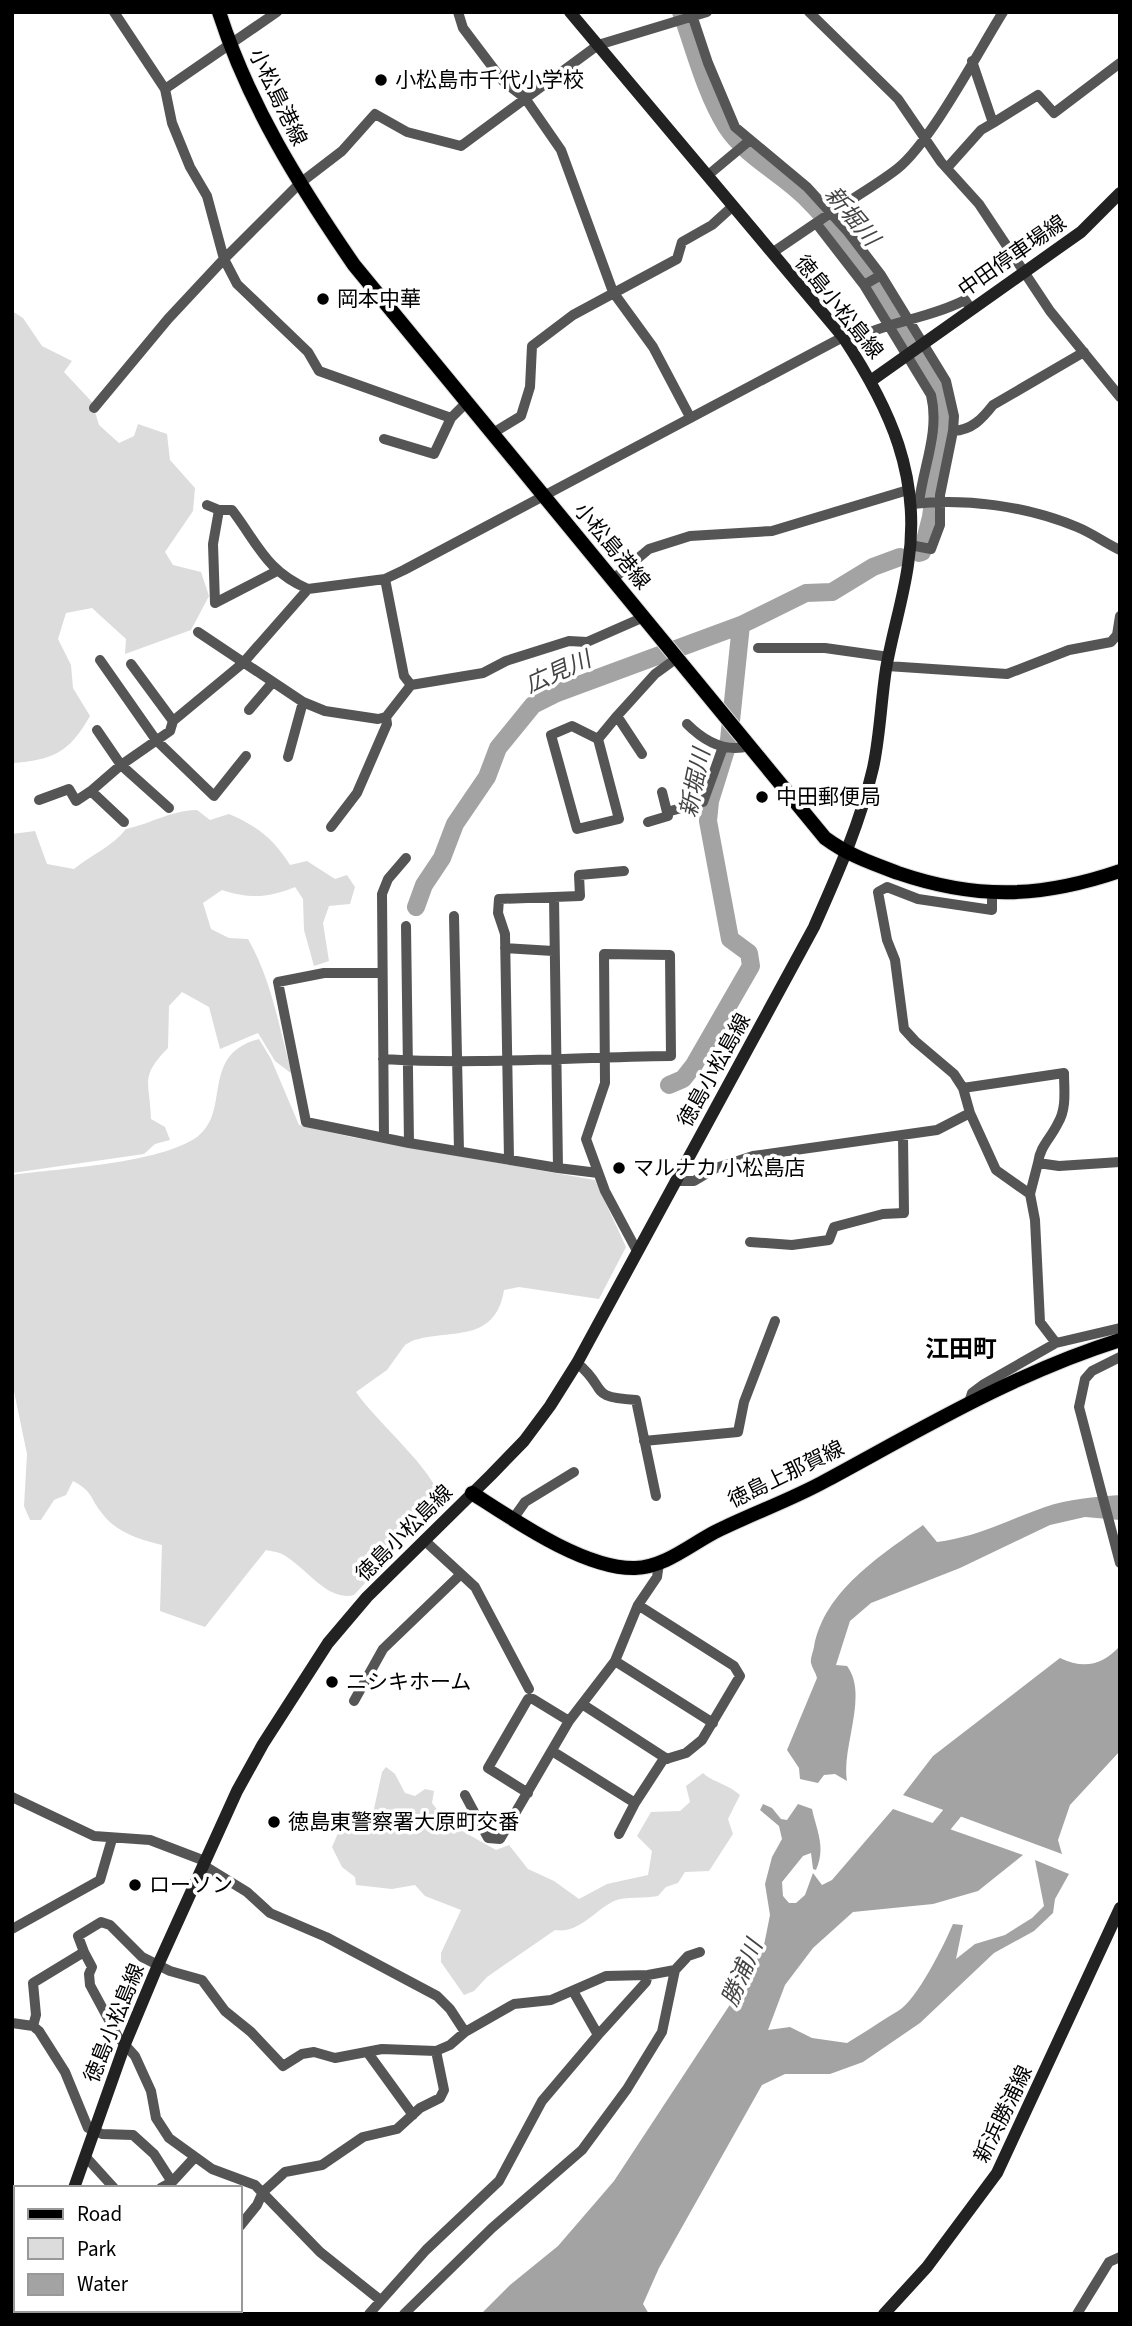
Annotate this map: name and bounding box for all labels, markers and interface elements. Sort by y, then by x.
street label: 小松島港線 [242,43,314,151]
place label: 小松島市千代小学校 [395,65,584,95]
marker: 小松島市千代小学校 [373,72,389,88]
water label: 新堀川 [817,179,889,255]
street label: 中田停車場線 [952,208,1072,304]
street label: 徳島小松島線 [788,249,890,365]
place label: 岡本中華 [337,284,421,314]
marker: 岡本中華 [315,291,331,307]
street label: 小松島港線 [567,496,657,596]
water label: 広見川 [520,642,599,701]
water label: 新堀川 [672,743,719,820]
place label: 中田郵便局 [776,782,881,812]
marker: 中田郵便局 [754,789,770,805]
street label: 徳島小松島線 [670,1008,758,1132]
place label: マルナカ 小松島店 [633,1153,805,1183]
marker: マルナカ 小松島店 [611,1160,627,1176]
district label: 江田町 [925,1332,997,1367]
street label: 徳島上那賀線 [723,1433,849,1515]
street label: 徳島小松島線 [349,1478,459,1588]
place label: ニシキホーム [346,1667,471,1697]
marker: ニシキホーム [324,1674,340,1690]
place label: 徳島東警察署大原町交番 [288,1807,519,1837]
marker: 徳島東警察署大原町交番 [266,1814,282,1830]
place label: ローソン [149,1870,233,1900]
marker: ローソン [127,1877,143,1893]
water label: 勝浦川 [713,1932,772,2011]
street label: 徳島小松島線 [76,1959,152,2087]
street label: 新浜勝浦線 [967,2060,1039,2168]
legend [14,2186,242,2312]
text: Road [77,2199,122,2229]
text: Park [77,2234,117,2264]
text: Water [77,2269,129,2299]

